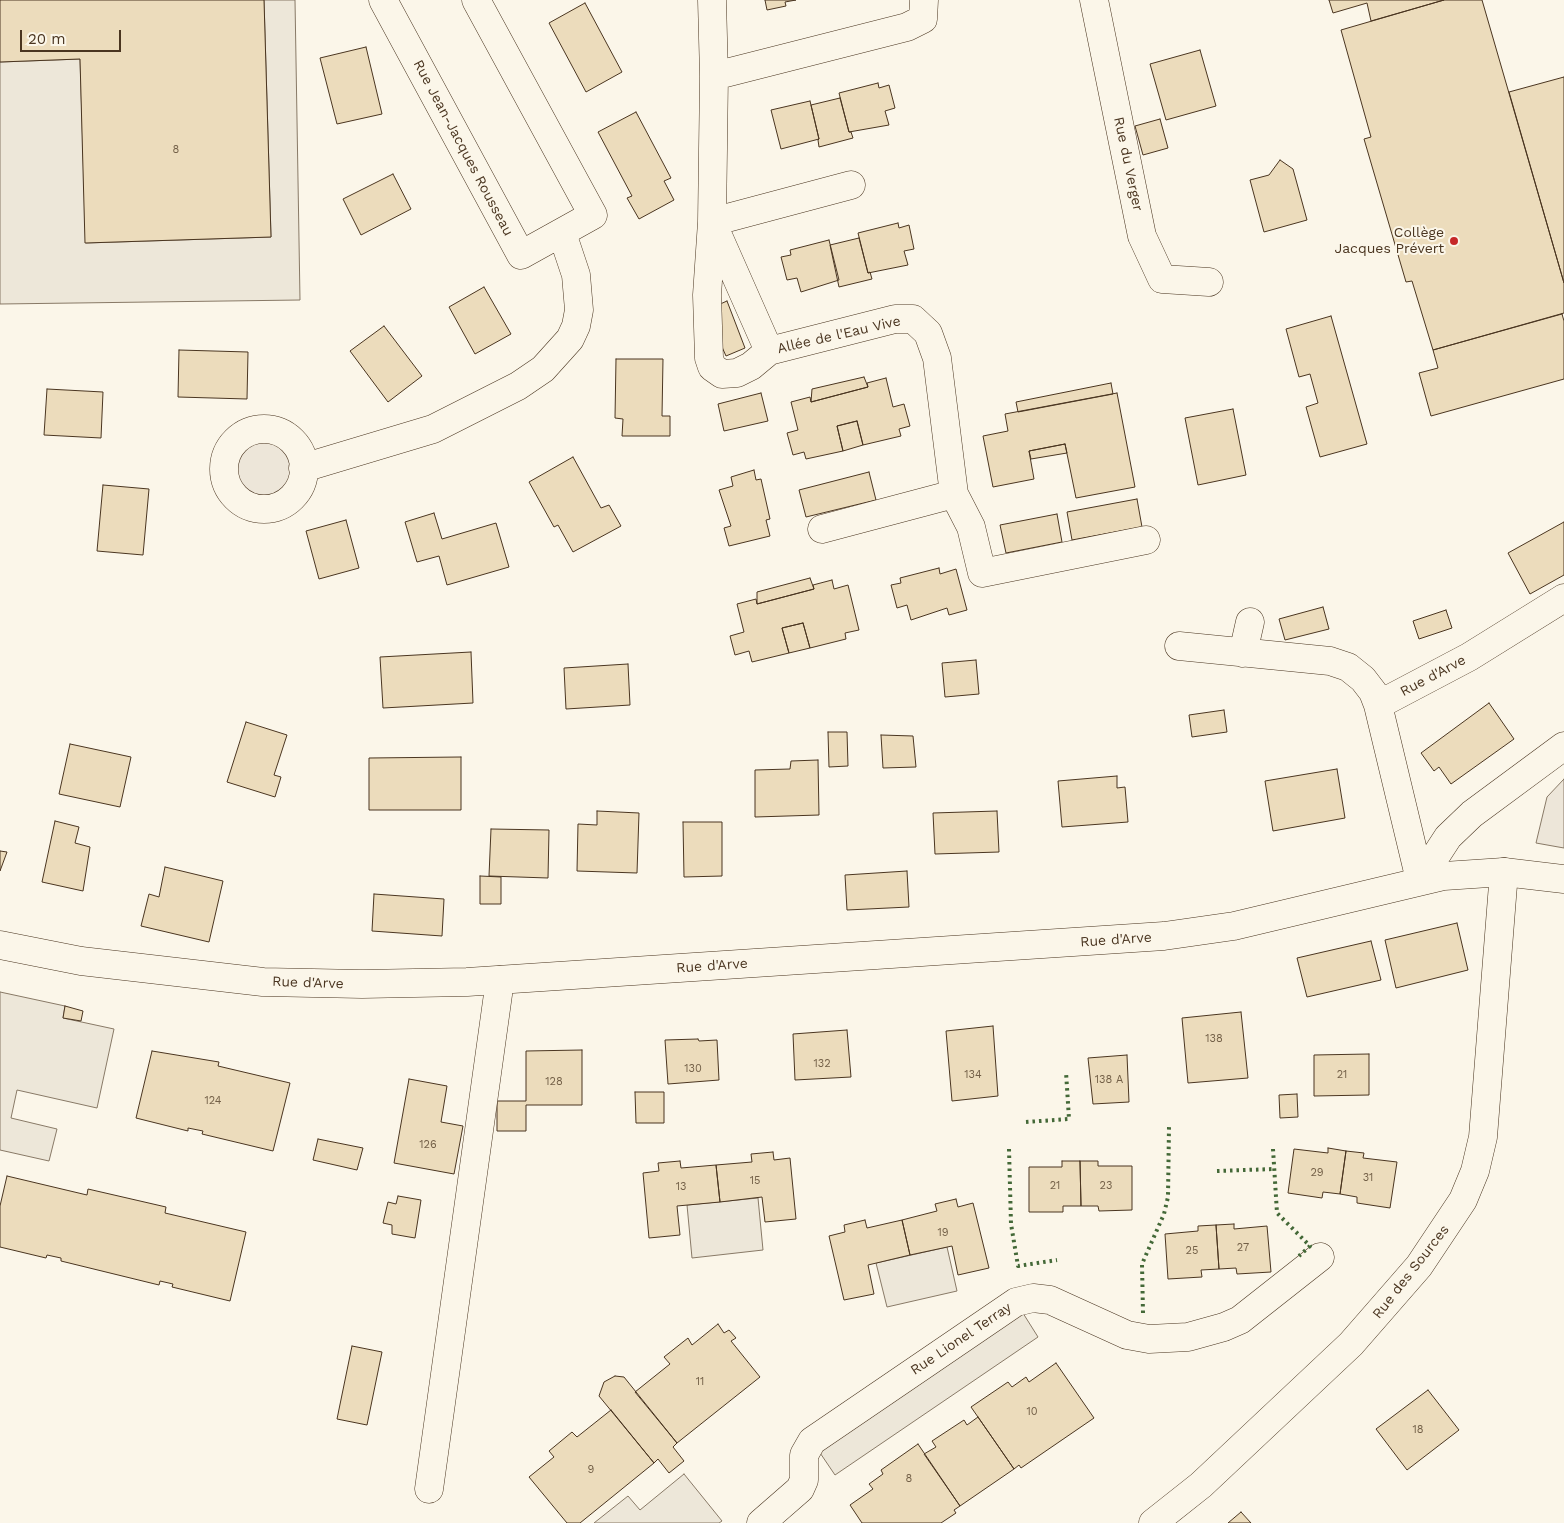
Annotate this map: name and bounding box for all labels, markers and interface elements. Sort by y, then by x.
scale bar [22,20,124,52]
text: 20 m [28,30,66,48]
street label: Rue Jean-Jacques Rousseau [409,57,517,239]
street label: Rue du Verger [1110,115,1146,213]
house number: 8 [173,143,179,157]
place label: Collège Jacques Prévert [1334,225,1444,258]
marker: Collège Jacques Prévert [1448,235,1460,247]
street label: Allée de l'Eau Vive [776,313,902,357]
street label: Rue d'Arve [1397,652,1469,700]
street label: Rue d'Arve [1080,929,1152,951]
street label: Rue d'Arve [676,955,748,977]
street label: Rue d'Arve [272,973,344,993]
house number: 138 [1205,1032,1223,1046]
house number: 132 [813,1057,831,1071]
house number: 130 [684,1062,702,1076]
house number: 134 [964,1068,982,1082]
house number: 21 [1337,1068,1347,1082]
house number: 138 A [1095,1073,1123,1087]
house number: 128 [545,1075,563,1089]
house number: 124 [204,1094,222,1108]
house number: 126 [419,1138,437,1152]
house number: 29 [1310,1166,1324,1180]
house number: 31 [1363,1171,1373,1185]
house number: 15 [750,1174,760,1188]
house number: 21 [1050,1179,1060,1193]
house number: 23 [1100,1179,1112,1193]
house number: 13 [676,1180,686,1194]
street label: Rue des Sources [1369,1222,1453,1322]
house number: 19 [937,1226,949,1240]
house number: 27 [1237,1241,1249,1255]
house number: 25 [1186,1244,1198,1258]
street label: Rue Lionel Terray [907,1299,1015,1379]
house number: 11 [696,1375,704,1389]
house number: 10 [1026,1405,1038,1419]
house number: 18 [1412,1423,1424,1437]
house number: 9 [588,1463,594,1477]
house number: 8 [906,1472,912,1486]

